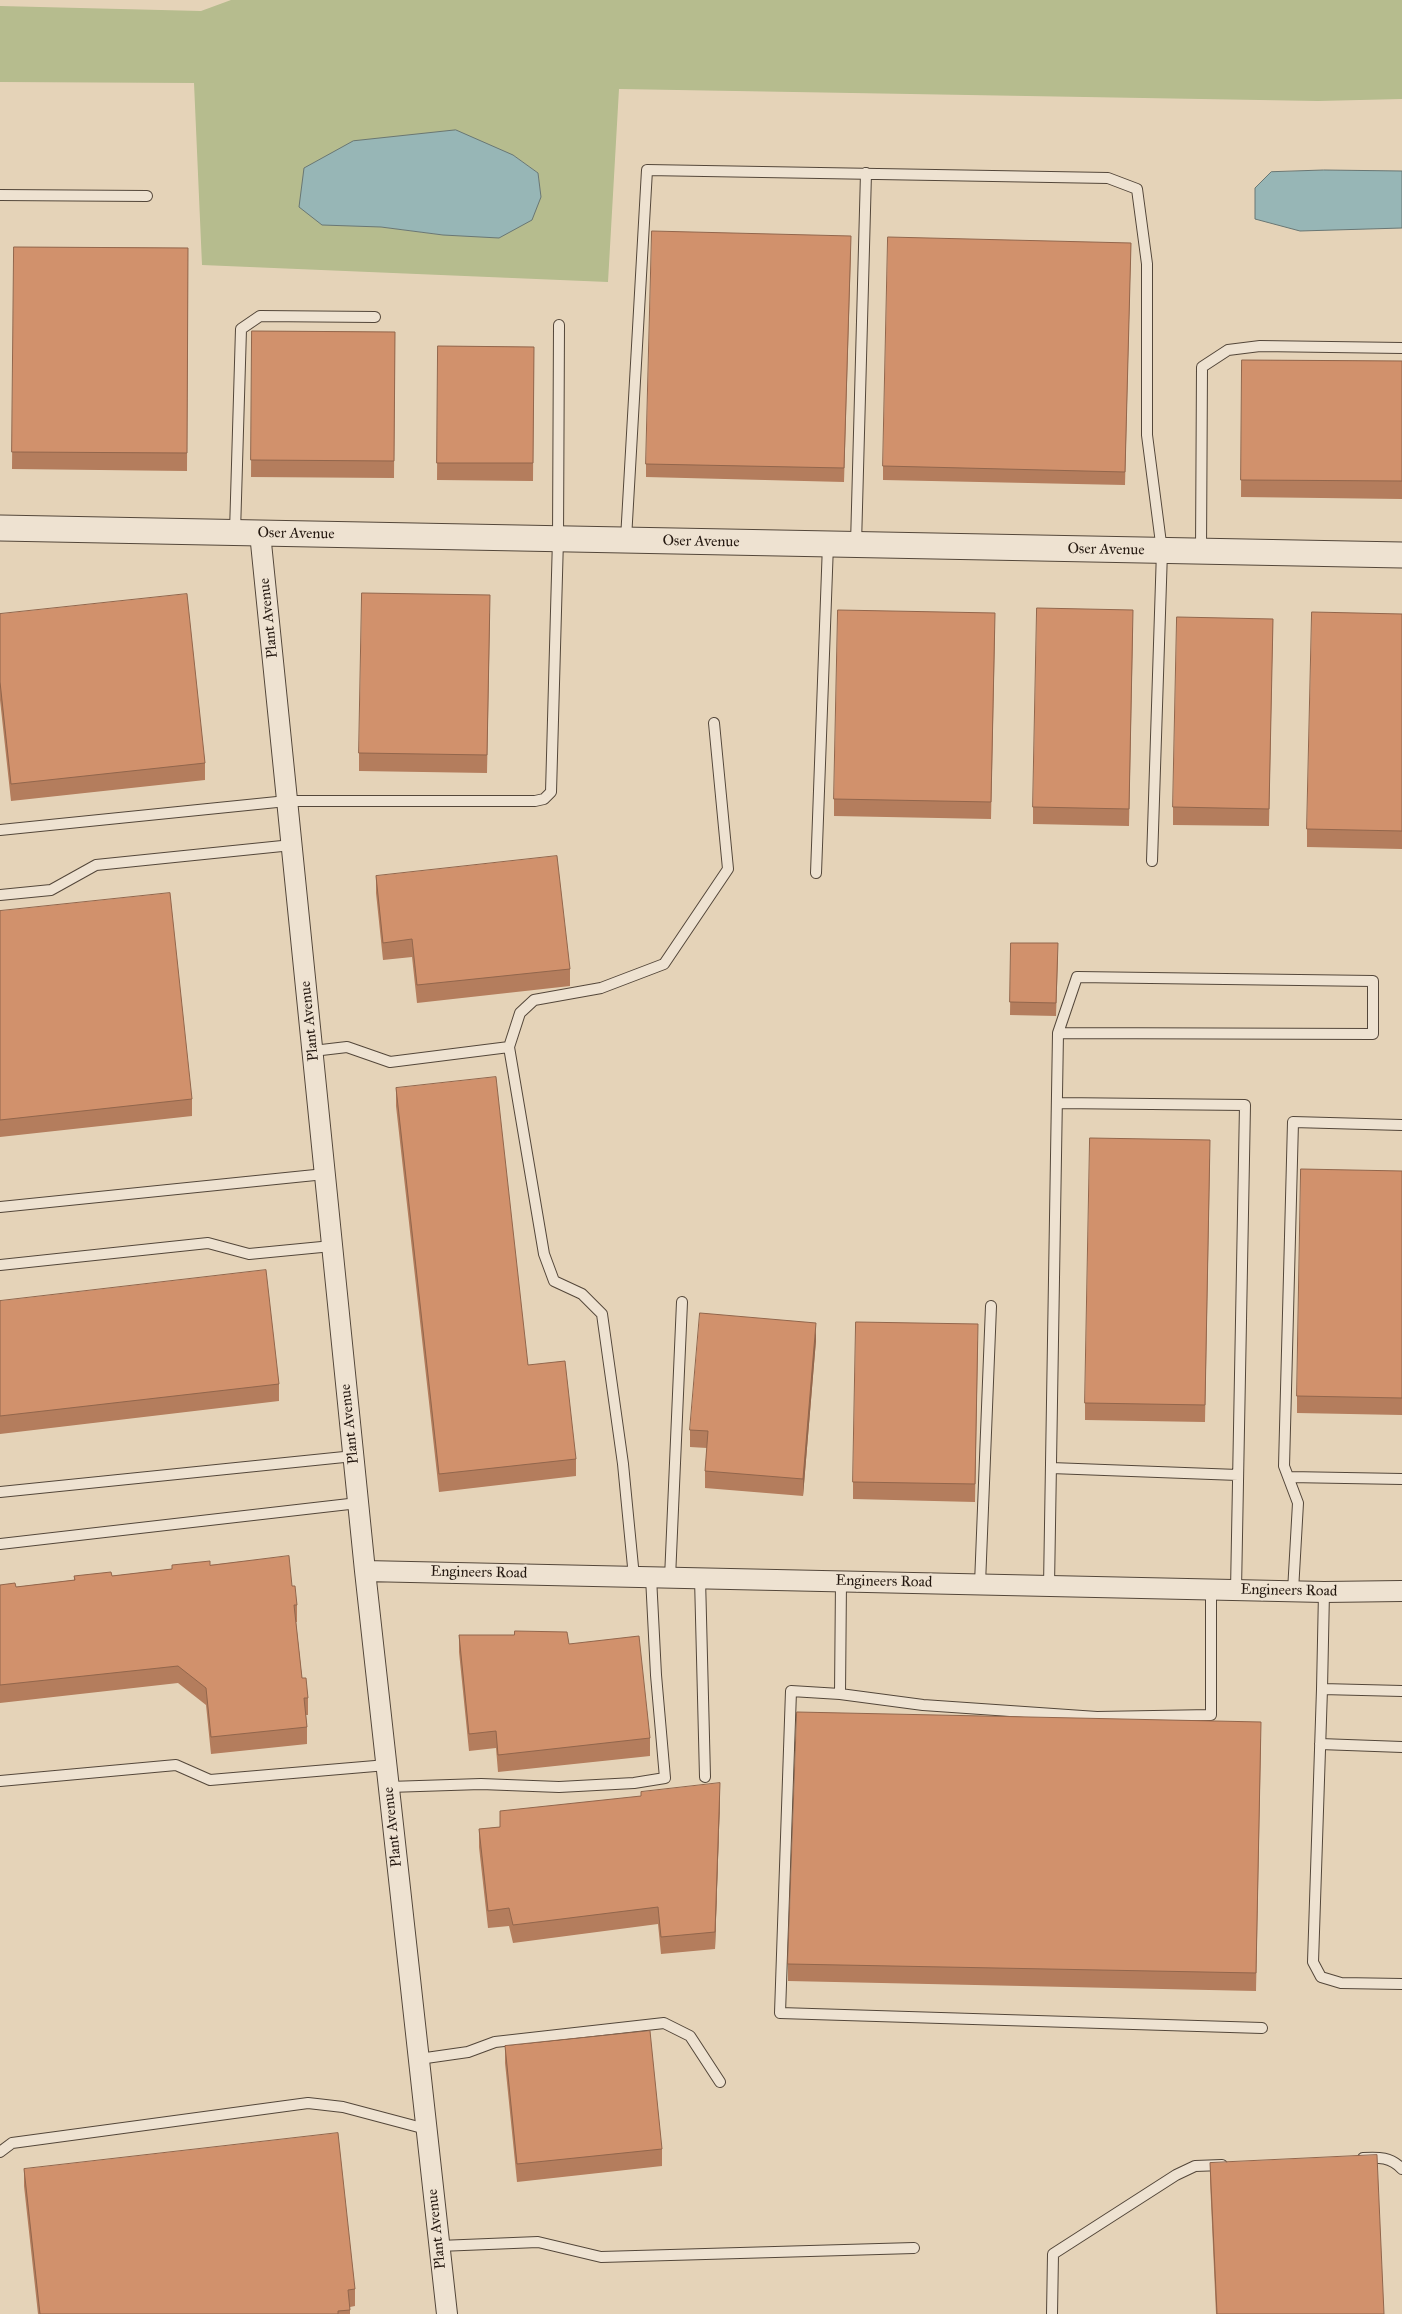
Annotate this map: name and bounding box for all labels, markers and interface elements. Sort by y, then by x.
street label: Oser Avenue [257,524,335,544]
street label: Oser Avenue [662,532,740,552]
street label: Oser Avenue [1067,540,1145,560]
street label: Plant Avenue [256,577,282,659]
street label: Plant Avenue [297,980,323,1062]
street label: Plant Avenue [337,1383,363,1465]
street label: Engineers Road [430,1563,528,1583]
street label: Engineers Road [835,1572,933,1592]
street label: Engineers Road [1240,1581,1338,1601]
street label: Plant Avenue [380,1786,406,1868]
street label: Plant Avenue [424,2188,450,2270]

